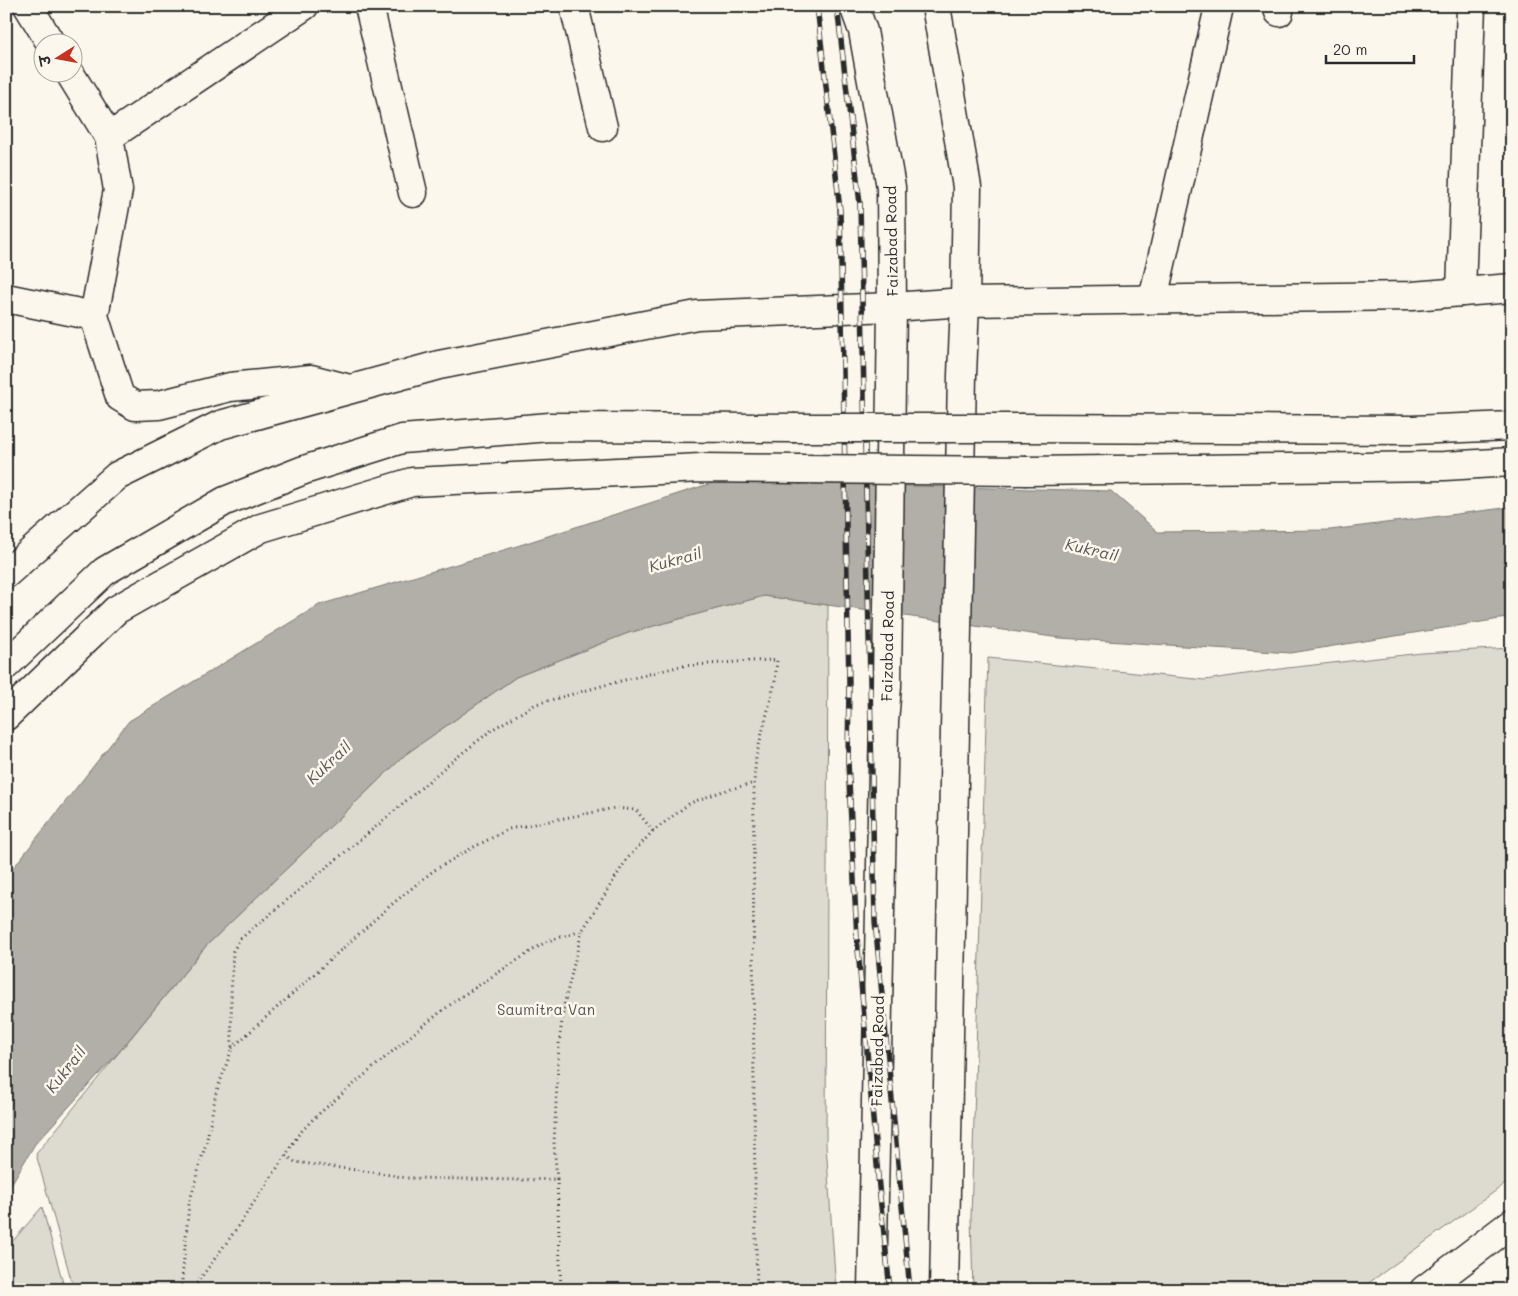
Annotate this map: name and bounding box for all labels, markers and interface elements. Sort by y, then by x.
north arrow [32,32,82,82]
scale bar [1326,32,1413,64]
text: 20 m [1333,39,1367,59]
text: उ [34,53,55,69]
street label: Faizabad Road [880,186,902,296]
water label: Kukrail [1063,533,1121,565]
water label: Kukrail [646,542,704,576]
street label: Faizabad Road [876,591,898,701]
water label: Kukrail [301,736,355,788]
street label: Faizabad Road [866,996,888,1106]
park label: Saumitra Van [497,999,595,1019]
water label: Kukrail [40,1041,90,1097]

